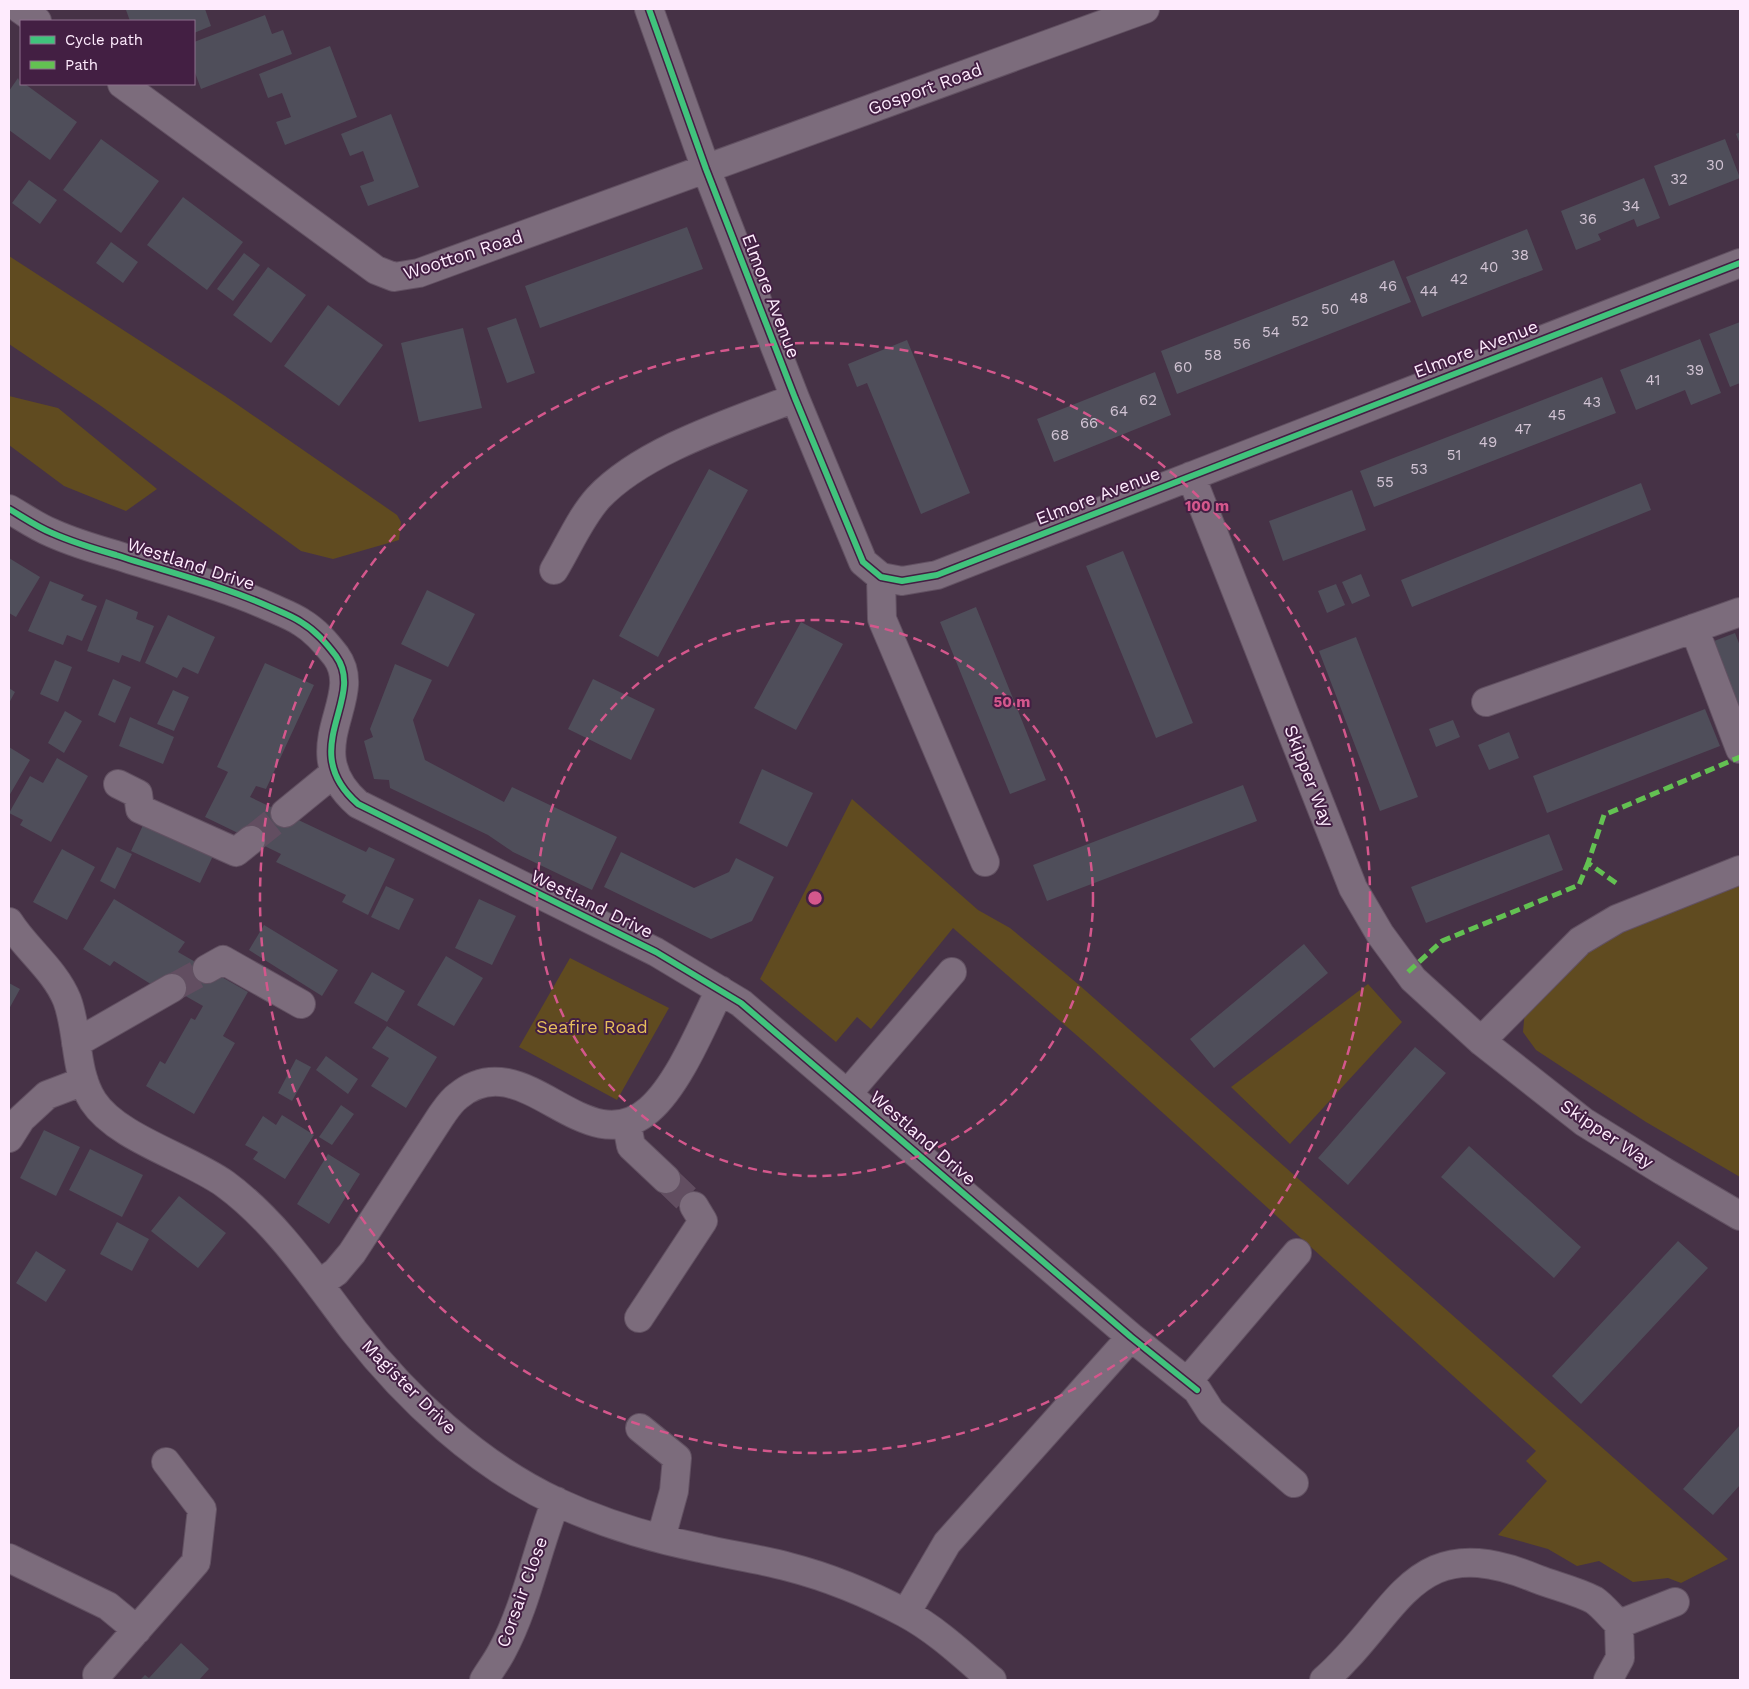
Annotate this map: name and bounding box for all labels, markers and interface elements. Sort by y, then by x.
legend [20,20,195,85]
text: Cycle path [65,31,143,49]
text: Path [65,56,98,74]
street label: Gosport Road [865,58,985,119]
house number: 30 [1706,156,1724,174]
house number: 32 [1670,170,1688,188]
house number: 34 [1622,197,1640,215]
house number: 36 [1579,210,1597,228]
street label: Wootton Road [401,225,525,284]
street label: Elmore Avenue [738,231,805,361]
house number: 38 [1511,246,1529,264]
house number: 40 [1480,258,1498,276]
house number: 42 [1450,270,1468,288]
house number: 46 [1379,277,1397,295]
house number: 44 [1420,282,1438,300]
house number: 48 [1350,289,1368,307]
house number: 50 [1321,300,1339,318]
house number: 52 [1291,312,1309,330]
street label: Elmore Avenue [1411,315,1541,382]
house number: 54 [1262,323,1280,341]
house number: 56 [1233,335,1251,353]
house number: 58 [1204,346,1222,364]
house number: 60 [1174,358,1192,376]
house number: 39 [1686,361,1704,379]
house number: 41 [1646,371,1660,389]
house number: 62 [1139,391,1157,409]
house number: 43 [1583,393,1601,411]
house number: 64 [1110,402,1128,420]
house number: 45 [1548,406,1566,424]
house number: 66 [1080,414,1098,432]
house number: 47 [1515,420,1531,438]
house number: 68 [1051,426,1069,444]
house number: 49 [1479,433,1497,451]
house number: 51 [1447,446,1461,464]
house number: 53 [1410,460,1428,478]
street label: Elmore Avenue [1033,462,1163,529]
house number: 55 [1376,473,1394,491]
text: 100 m [1185,497,1229,515]
street label: Westland Drive [125,533,258,594]
text: 50 m [994,693,1030,711]
street label: Skipper Way [1280,722,1339,830]
street label: Westland Drive [528,865,657,942]
centre of rings [806,889,824,907]
park label: Seafire Road [536,1016,648,1037]
street label: Westland Drive [866,1086,980,1189]
street label: Skipper Way [1557,1095,1658,1173]
street label: Magister Drive [358,1335,461,1438]
street label: Corsair Close [492,1534,551,1650]

